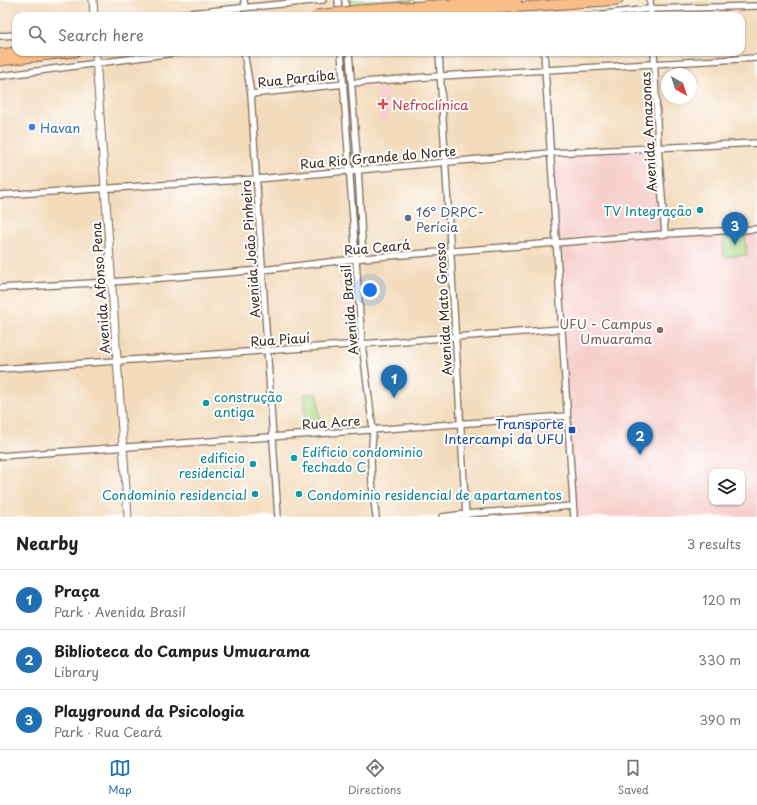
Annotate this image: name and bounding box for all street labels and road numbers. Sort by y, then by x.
street label: Rua Paraíba [256,64,337,92]
street label: Avenida Amazonas [635,71,661,193]
street label: Rua Rio Grande do Norte [299,141,457,173]
street label: Avenida João Pinheiro [236,179,264,319]
street label: Avenida Afonso Pena [86,220,114,355]
street label: Rua Ceará [343,235,412,259]
street label: Avenida Mato Grosso [430,242,456,376]
street label: Avenida Brasil [336,264,362,356]
street label: Rua Piauí [250,327,311,351]
street label: Rua Acre [301,410,361,434]

